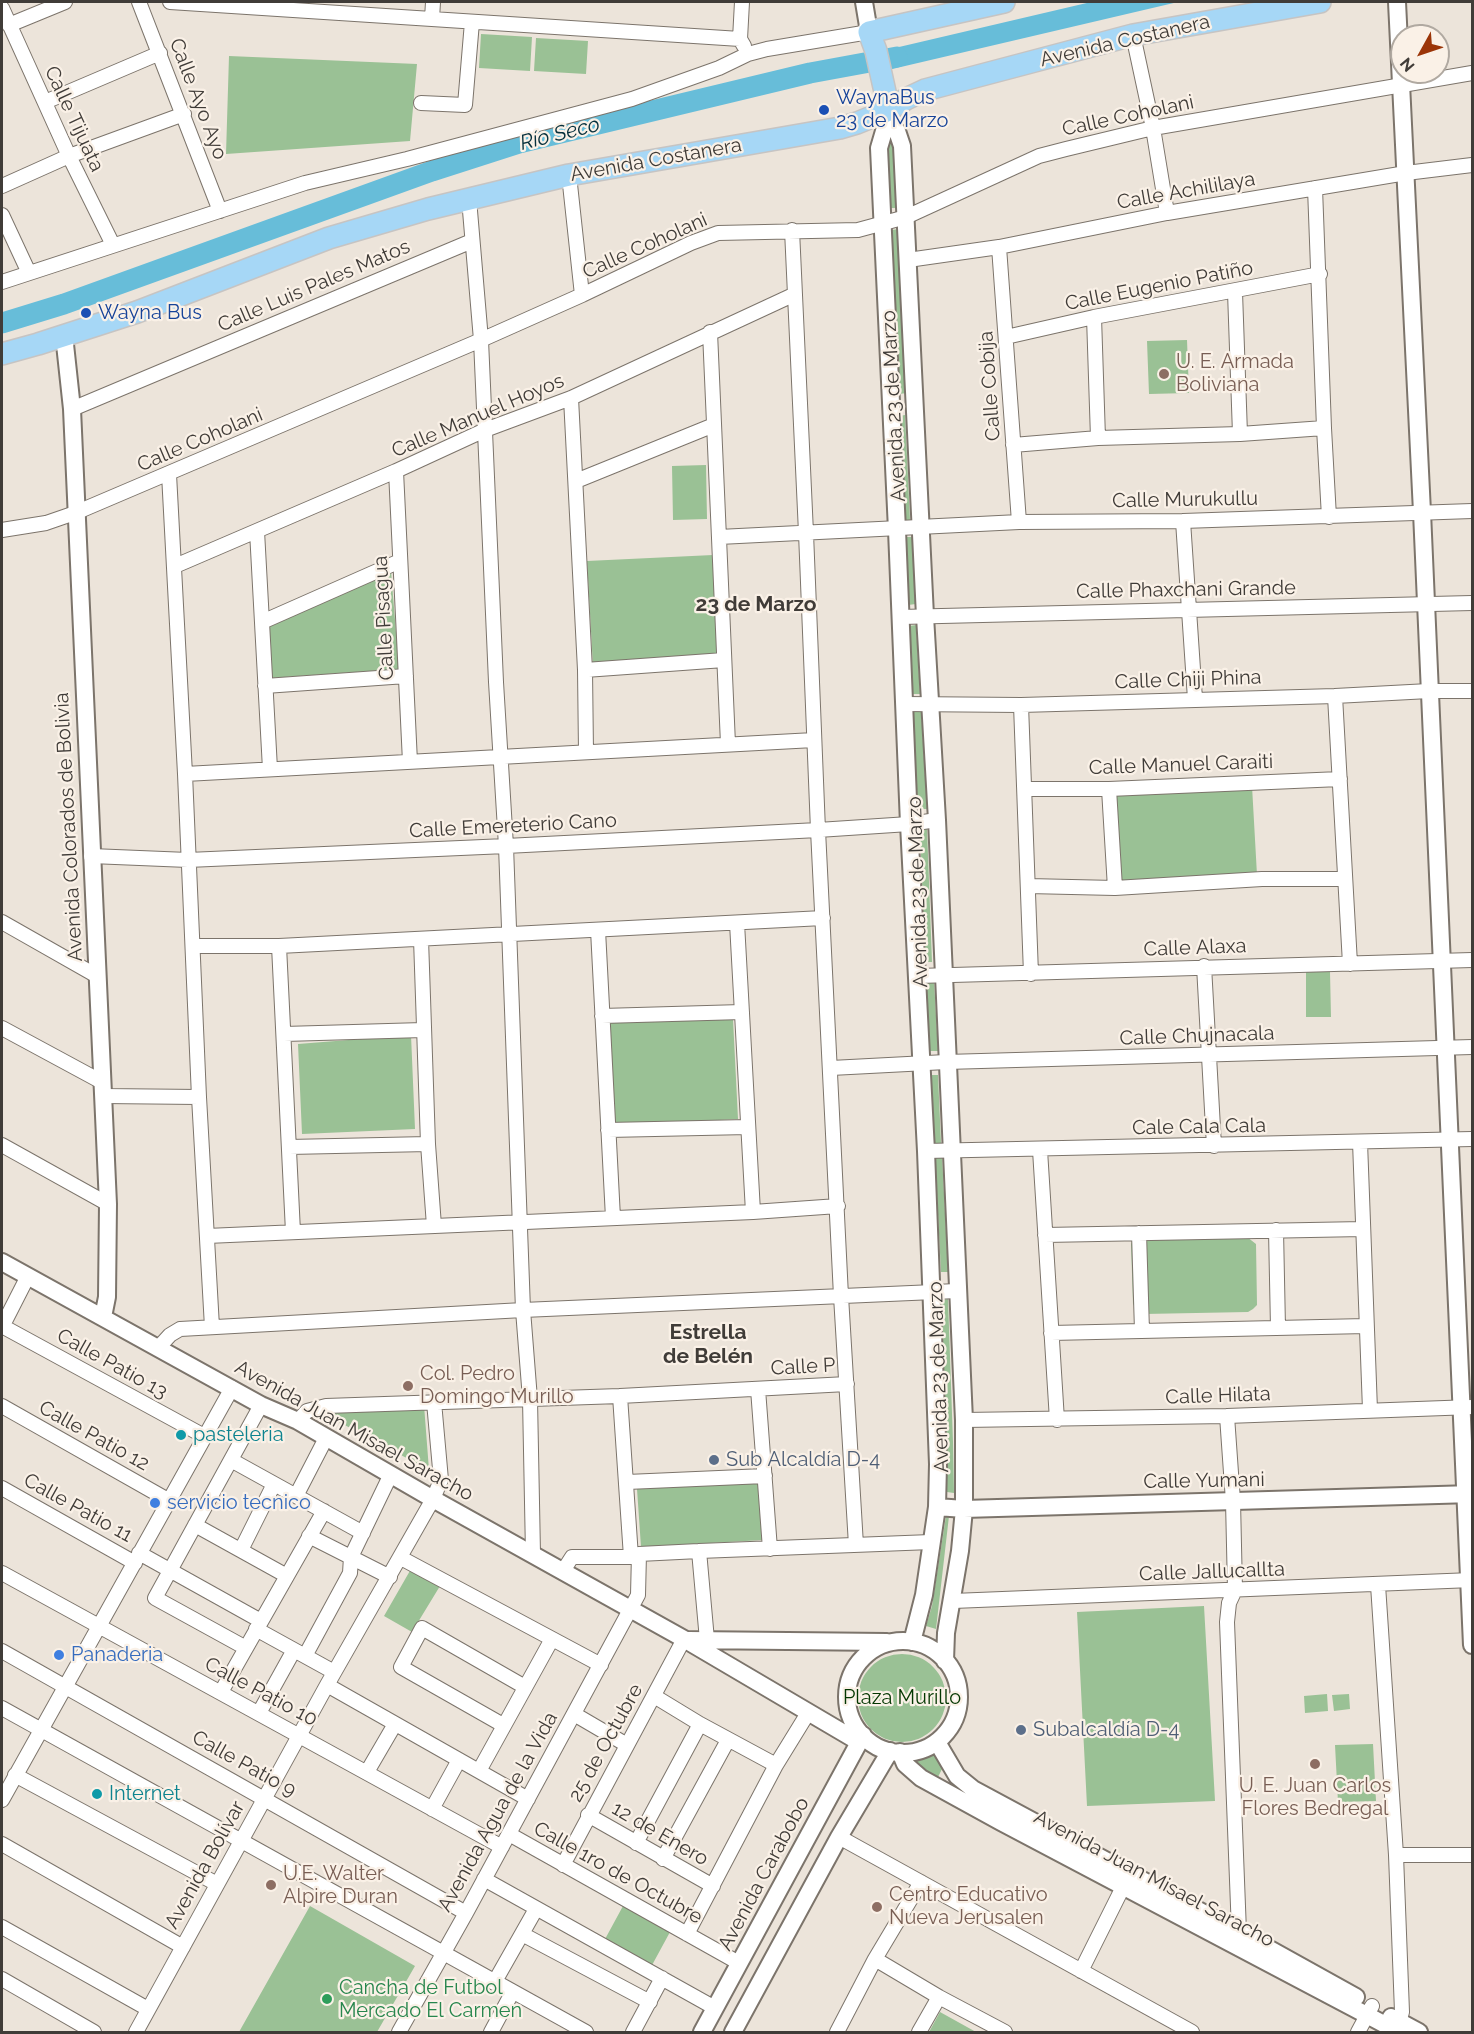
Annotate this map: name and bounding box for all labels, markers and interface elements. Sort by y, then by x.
street label: Avenida Costanera [1038,10,1212,72]
north arrow [1390,24,1450,84]
street label: Calle Ayo Ayo [164,35,232,163]
text: N [1396,54,1419,75]
street label: Calle Tijuata [39,62,109,176]
place label: WaynaBus 23 de Marzo [836,86,948,133]
street label: Calle Coholani [1060,90,1196,142]
marker: WaynaBus 23 de Marzo [817,103,831,117]
water label: Río Seco [517,112,603,156]
street label: Avenida Costanera [568,133,744,187]
street label: Calle Achililaya [1115,167,1257,215]
street label: Calle Coholani [579,208,711,284]
street label: Calle Luis Pales Matos [214,235,414,337]
street label: Calle Eugenio Patiño [1063,256,1255,316]
place label: Wayna Bus [98,301,202,325]
marker: Wayna Bus [79,306,93,320]
street label: Avenida 23 de Marzo [877,310,911,502]
street label: Calle Cobija [974,330,1006,442]
place label: U. E. Armada Boliviana [1176,350,1294,397]
marker: U. E. Armada Boliviana [1157,367,1171,381]
street label: Calle Manuel Hoyos [388,369,568,463]
street label: Calle Coholani [134,403,266,477]
street label: Calle Murukullu [1112,487,1258,513]
street label: Calle Pisagua [369,555,399,681]
street label: Calle Phaxchani Grande [1076,576,1296,604]
district label: 23 de Marzo [696,592,816,618]
street label: Calle Chiji Phina [1114,665,1262,695]
street label: Avenida Colorados de Bolivia [50,692,88,962]
street label: Calle Manuel Caraiti [1088,750,1274,780]
street label: Avenida 23 de Marzo [903,796,933,988]
street label: Calle Emereterio Cano [409,809,617,843]
street label: Calle Alaxa [1143,934,1247,962]
street label: Calle Chujnacala [1119,1021,1275,1051]
street label: Cale Cala Cala [1132,1114,1266,1140]
street label: Avenida 23 de Marzo [924,1281,954,1473]
district label: Estrella de Belén [663,1320,753,1370]
street label: Calle Patio 13 [52,1324,172,1404]
street label: Calle P [770,1353,836,1381]
street label: Avenida Juan Misael Saracho [231,1355,477,1507]
place label: Col. Pedro Domingo Murillo [420,1362,574,1409]
marker: Col. Pedro Domingo Murillo [401,1379,415,1393]
street label: Calle Hilata [1165,1382,1271,1410]
street label: Calle Patio 12 [35,1396,153,1476]
place label: pasteleria [193,1423,284,1447]
marker: pasteleria [174,1428,188,1442]
place label: Sub Alcaldía D-4 [726,1448,880,1472]
marker: Sub Alcaldía D-4 [707,1453,721,1467]
street label: Calle Patio 11 [19,1468,137,1548]
street label: Calle Yumani [1143,1468,1265,1494]
place label: servicio tecnico [167,1491,311,1515]
marker: servicio tecnico [148,1496,162,1510]
street label: Calle Jallucallta [1139,1557,1285,1587]
place label: Panaderia [71,1643,163,1667]
marker: Panaderia [52,1648,66,1662]
street label: Calle Patio 10 [200,1652,322,1732]
street label: 25 de Octubre [564,1680,648,1806]
park label: Plaza Murillo [843,1686,961,1710]
street label: Avenida Agua de la Vida [433,1708,563,1916]
place label: Subalcaldía D-4 [1033,1718,1179,1742]
marker: Subalcaldía D-4 [1014,1723,1028,1737]
street label: Calle Patio 9 [188,1726,300,1802]
marker: U. E. Juan Carlos Flores Bedregal [1308,1757,1322,1771]
place label: U. E. Juan Carlos Flores Bedregal [1239,1774,1391,1821]
place label: Internet [109,1782,181,1806]
marker: Internet [90,1787,104,1801]
street label: Avenida Carabobo [713,1793,815,1955]
street label: Avenida Bolívar [160,1797,250,1933]
street label: 12 de Enero [607,1797,713,1871]
street label: Avenida Juan Misael Saracho [1030,1805,1278,1953]
street label: Calle 1ro de Octubre [529,1817,707,1929]
place label: U.E. Walter Alpire Duran [283,1862,398,1909]
marker: U.E. Walter Alpire Duran [264,1878,278,1892]
place label: Centro Educativo Nueva Jerusalen [889,1883,1048,1930]
marker: Centro Educativo Nueva Jerusalen [870,1900,884,1914]
place label: Cancha de Futbol Mercado El Carmen [339,1976,522,2023]
marker: Cancha de Futbol Mercado El Carmen [320,1992,334,2006]

